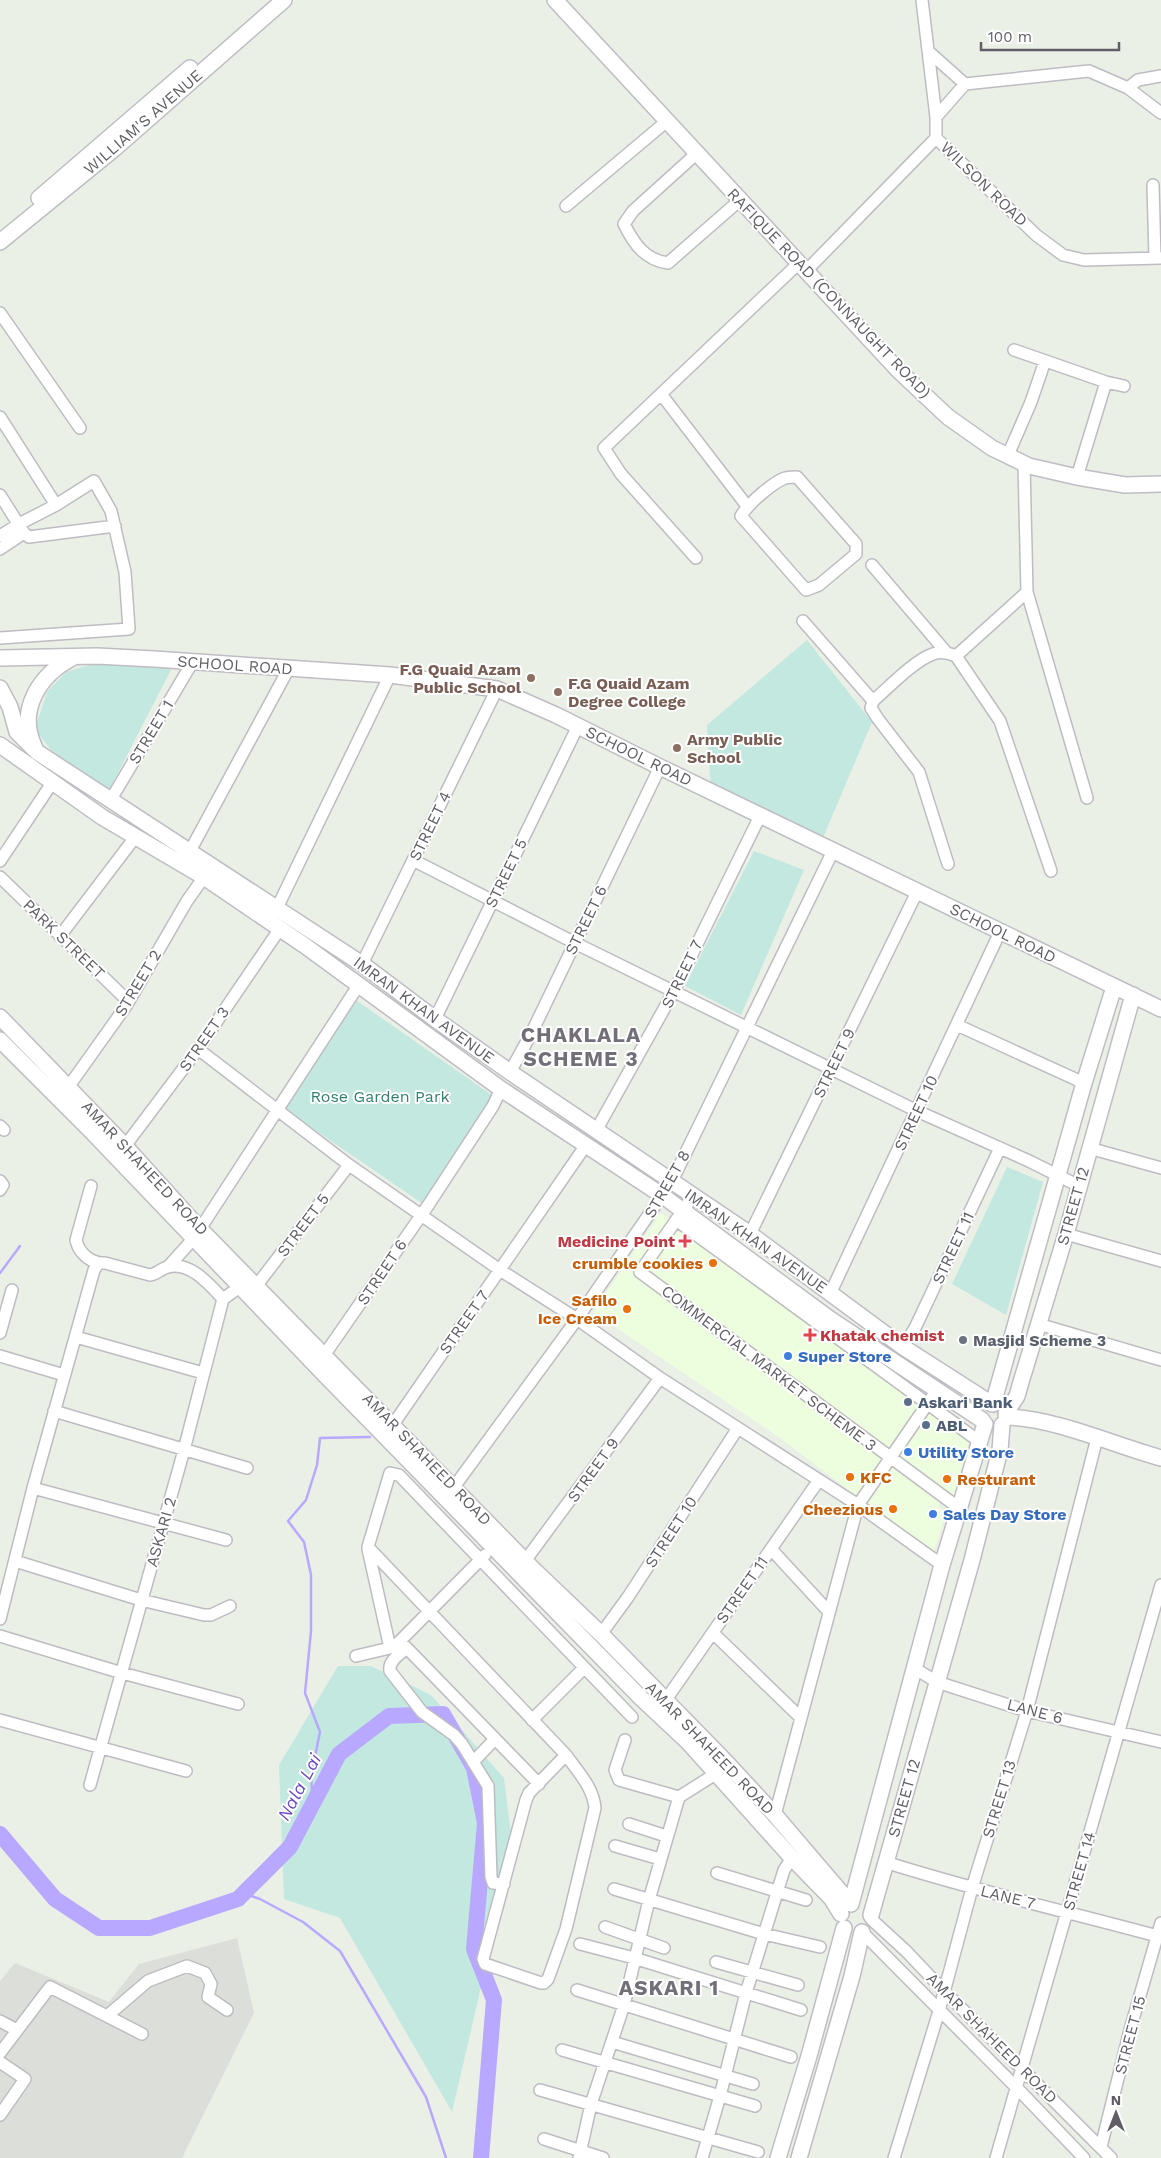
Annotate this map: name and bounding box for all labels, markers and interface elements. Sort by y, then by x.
scale bar [981,20,1118,52]
text: 100 m [988,28,1032,46]
street label: WILLIAM'S AVENUE [80,65,206,179]
street label: WILSON ROAD [937,138,1031,230]
street label: RAFIQUE ROAD (CONNAUGHT ROAD) [723,184,935,402]
street label: SCHOOL ROAD [177,651,293,679]
place label: F.G Quaid Azam Public School [399,660,522,697]
marker: F.G Quaid Azam Public School [525,672,537,684]
place label: F.G Quaid Azam Degree College [568,674,690,711]
marker: F.G Quaid Azam Degree College [552,686,564,698]
street label: STREET 1 [125,697,177,767]
street label: SCHOOL ROAD [583,722,695,790]
place label: Army Public School [687,730,782,767]
marker: Army Public School [671,742,683,754]
street label: STREET 4 [405,788,455,864]
street label: STREET 5 [481,835,531,911]
street label: STREET 6 [561,882,611,958]
street label: PARK STREET [19,895,109,983]
street label: SCHOOL ROAD [947,899,1059,967]
street label: STREET 7 [657,937,707,1011]
street label: STREET 2 [111,946,165,1020]
street label: IMRAN KHAN AVENUE [350,952,498,1068]
street label: STREET 3 [175,1003,233,1075]
district label: CHAKLALA SCHEME 3 [521,1022,641,1071]
street label: STREET 9 [809,1025,859,1101]
street label: STREET 10 [890,1072,942,1154]
park label: Rose Garden Park [310,1087,450,1106]
street label: AMAR SHAHEED ROAD [78,1097,212,1239]
street label: STREET 8 [640,1147,694,1221]
street label: STREET 12 [1053,1165,1093,1247]
street label: IMRAN KHAN AVENUE [681,1185,831,1297]
street label: STREET 5 [273,1190,333,1260]
street label: STREET 11 [928,1209,978,1287]
place label: Medicine Point [558,1232,675,1251]
marker: Medicine Point [679,1235,691,1247]
street label: STREET 6 [353,1236,411,1308]
place label: crumble cookies [572,1254,703,1273]
marker: crumble cookies [707,1257,719,1269]
street label: COMMERCIAL MARKET SCHEME 3 [658,1281,880,1455]
street label: STREET 7 [435,1286,493,1358]
place label: Safilo Ice Cream [538,1291,617,1328]
marker: Safilo Ice Cream [621,1303,633,1315]
place label: Khatak chemist [820,1326,944,1345]
marker: Khatak chemist [804,1329,816,1341]
place label: Masjid Scheme 3 [973,1331,1106,1350]
marker: Masjid Scheme 3 [957,1334,969,1346]
place label: Super Store [798,1347,892,1366]
marker: Super Store [782,1350,794,1362]
street label: AMAR SHAHEED ROAD [359,1389,495,1529]
place label: Askari Bank [918,1393,1013,1412]
marker: Askari Bank [902,1396,914,1408]
place label: ABL [936,1416,968,1435]
marker: ABL [920,1419,932,1431]
street label: STREET 9 [563,1434,623,1506]
place label: Utility Store [918,1443,1014,1462]
marker: Utility Store [902,1446,914,1458]
place label: KFC [860,1468,892,1487]
place label: Resturant [957,1470,1036,1489]
marker: KFC [844,1471,856,1483]
marker: Resturant [941,1473,953,1485]
street label: STREET 10 [641,1493,701,1571]
street label: ASKARI 2 [142,1495,180,1569]
place label: Cheezious [803,1500,883,1519]
marker: Cheezious [887,1503,899,1515]
place label: Sales Day Store [943,1505,1066,1524]
marker: Sales Day Store [927,1508,939,1520]
street label: STREET 11 [712,1553,772,1627]
street label: AMAR SHAHEED ROAD [642,1678,778,1818]
street label: LANE 6 [1005,1694,1065,1728]
water label: Nala Lai [273,1749,326,1824]
street label: STREET 12 [884,1757,924,1839]
street label: STREET 13 [978,1758,1020,1840]
street label: STREET 14 [1059,1829,1099,1912]
street label: LANE 7 [979,1881,1037,1913]
street label: AMAR SHAHEED ROAD [923,1969,1061,2107]
district label: ASKARI 1 [619,1975,719,2000]
street label: STREET 15 [1110,1994,1150,2076]
north arrow [1091,2088,1141,2138]
text: N [1111,2092,1121,2108]

